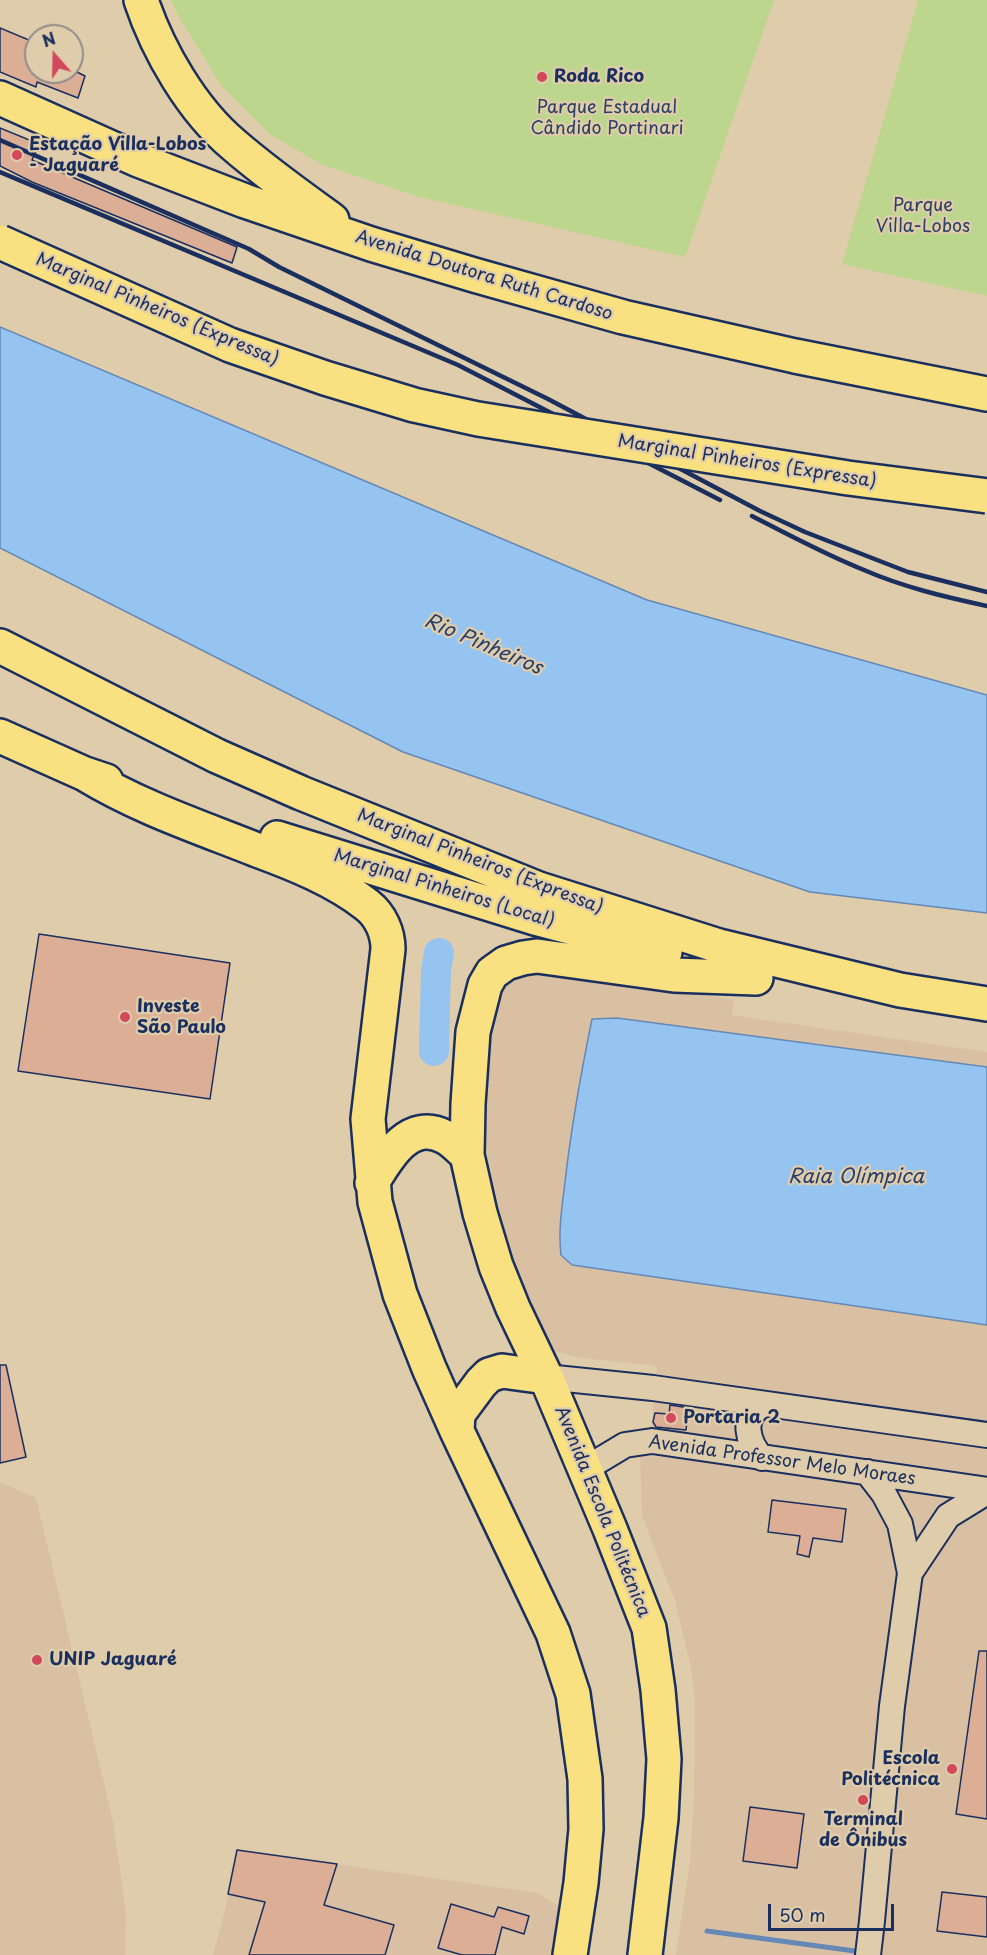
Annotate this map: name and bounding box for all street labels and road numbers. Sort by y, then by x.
street label: Avenida Doutora Ruth Cardoso [353,227,615,325]
street label: Marginal Pinheiros (Expressa) [32,249,282,371]
street label: Marginal Pinheiros (Expressa) [616,431,878,493]
street label: Marginal Pinheiros (Expressa) [354,805,606,919]
street label: Marginal Pinheiros (Local) [331,845,557,933]
street label: Avenida Escola Politécnica [550,1403,654,1621]
street label: Avenida Professor Melo Moraes [647,1432,917,1490]

